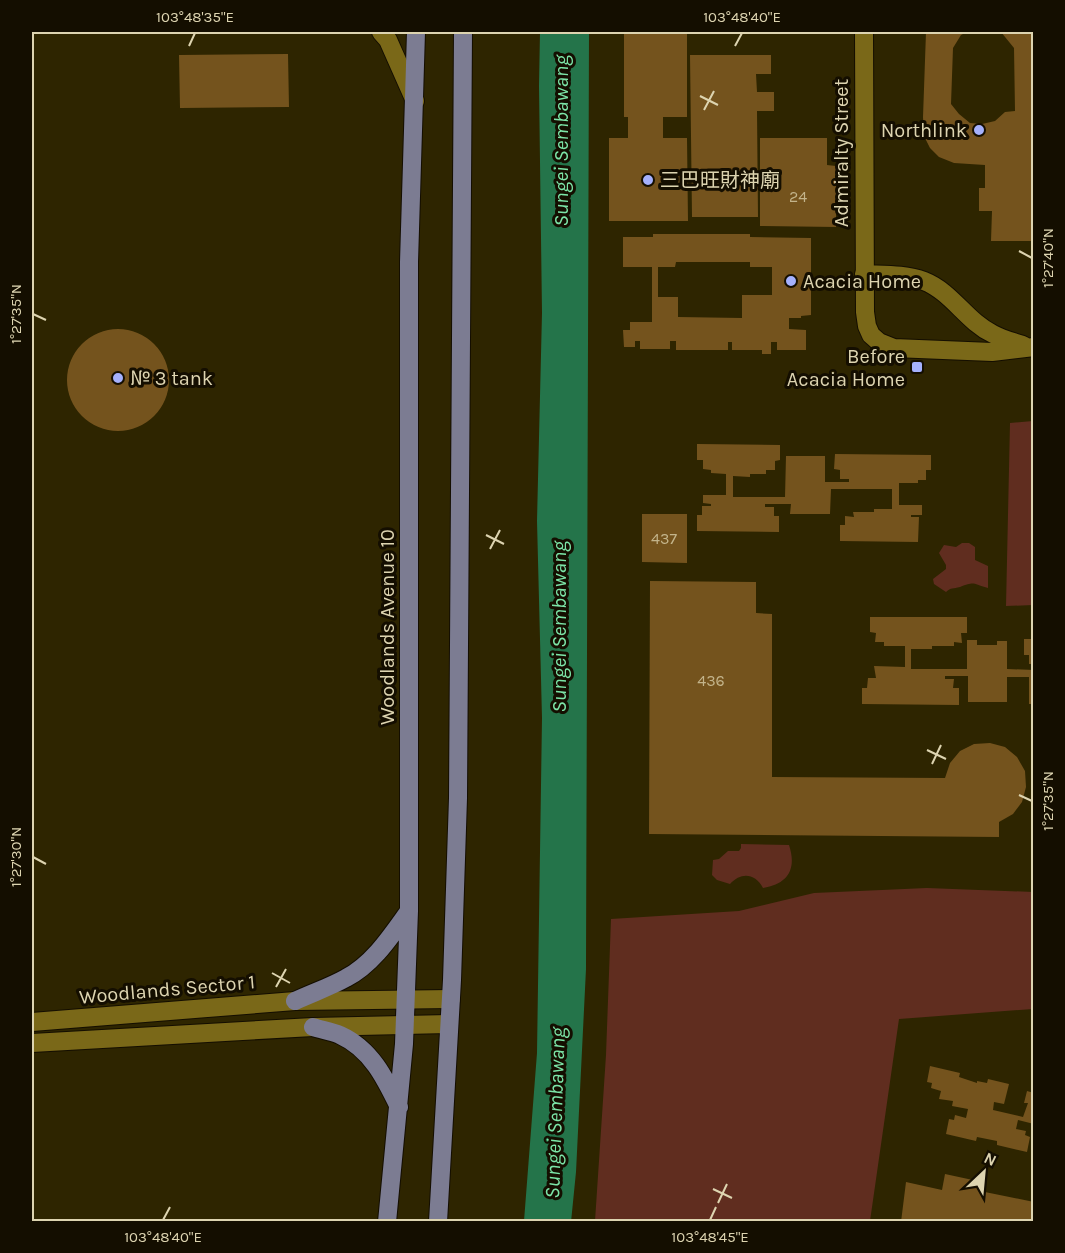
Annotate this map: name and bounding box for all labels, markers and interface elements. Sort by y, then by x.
text: 103°48'35"E [156,8,234,26]
text: 103°48'40"E [703,8,781,26]
water label: Sungei Sembawang [549,54,573,227]
street label: Admiralty Street [830,78,853,227]
place label: Northlink [881,119,967,142]
marker: Northlink [972,123,986,137]
place label: 三巴旺財神廟 [660,169,780,192]
marker: 三巴旺財神廟 [641,173,655,187]
house number: 24 [789,187,807,206]
text: 1°27'40"N [1039,228,1057,288]
place label: Acacia Home [803,270,921,293]
marker: Acacia Home [784,274,798,288]
text: 1°27'35"N [7,284,25,344]
place label: Before Acacia Home [787,345,905,391]
marker: Before Acacia Home [910,360,924,374]
place label: № 3 tank [130,367,213,390]
marker: № 3 tank [111,371,125,385]
street label: Woodlands Avenue 10 [376,529,399,725]
house number: 437 [651,529,677,548]
water label: Sungei Sembawang [547,540,571,713]
house number: 436 [697,671,725,690]
text: 1°27'35"N [1039,771,1057,831]
text: 1°27'30"N [7,827,25,887]
street label: Woodlands Sector 1 [78,970,256,1009]
water label: Sungei Sembawang [540,1026,570,1199]
north arrow [954,1142,1014,1202]
text: N [981,1148,1000,1170]
text: 103°48'40"E [124,1228,202,1246]
text: 103°48'45"E [671,1228,749,1246]

